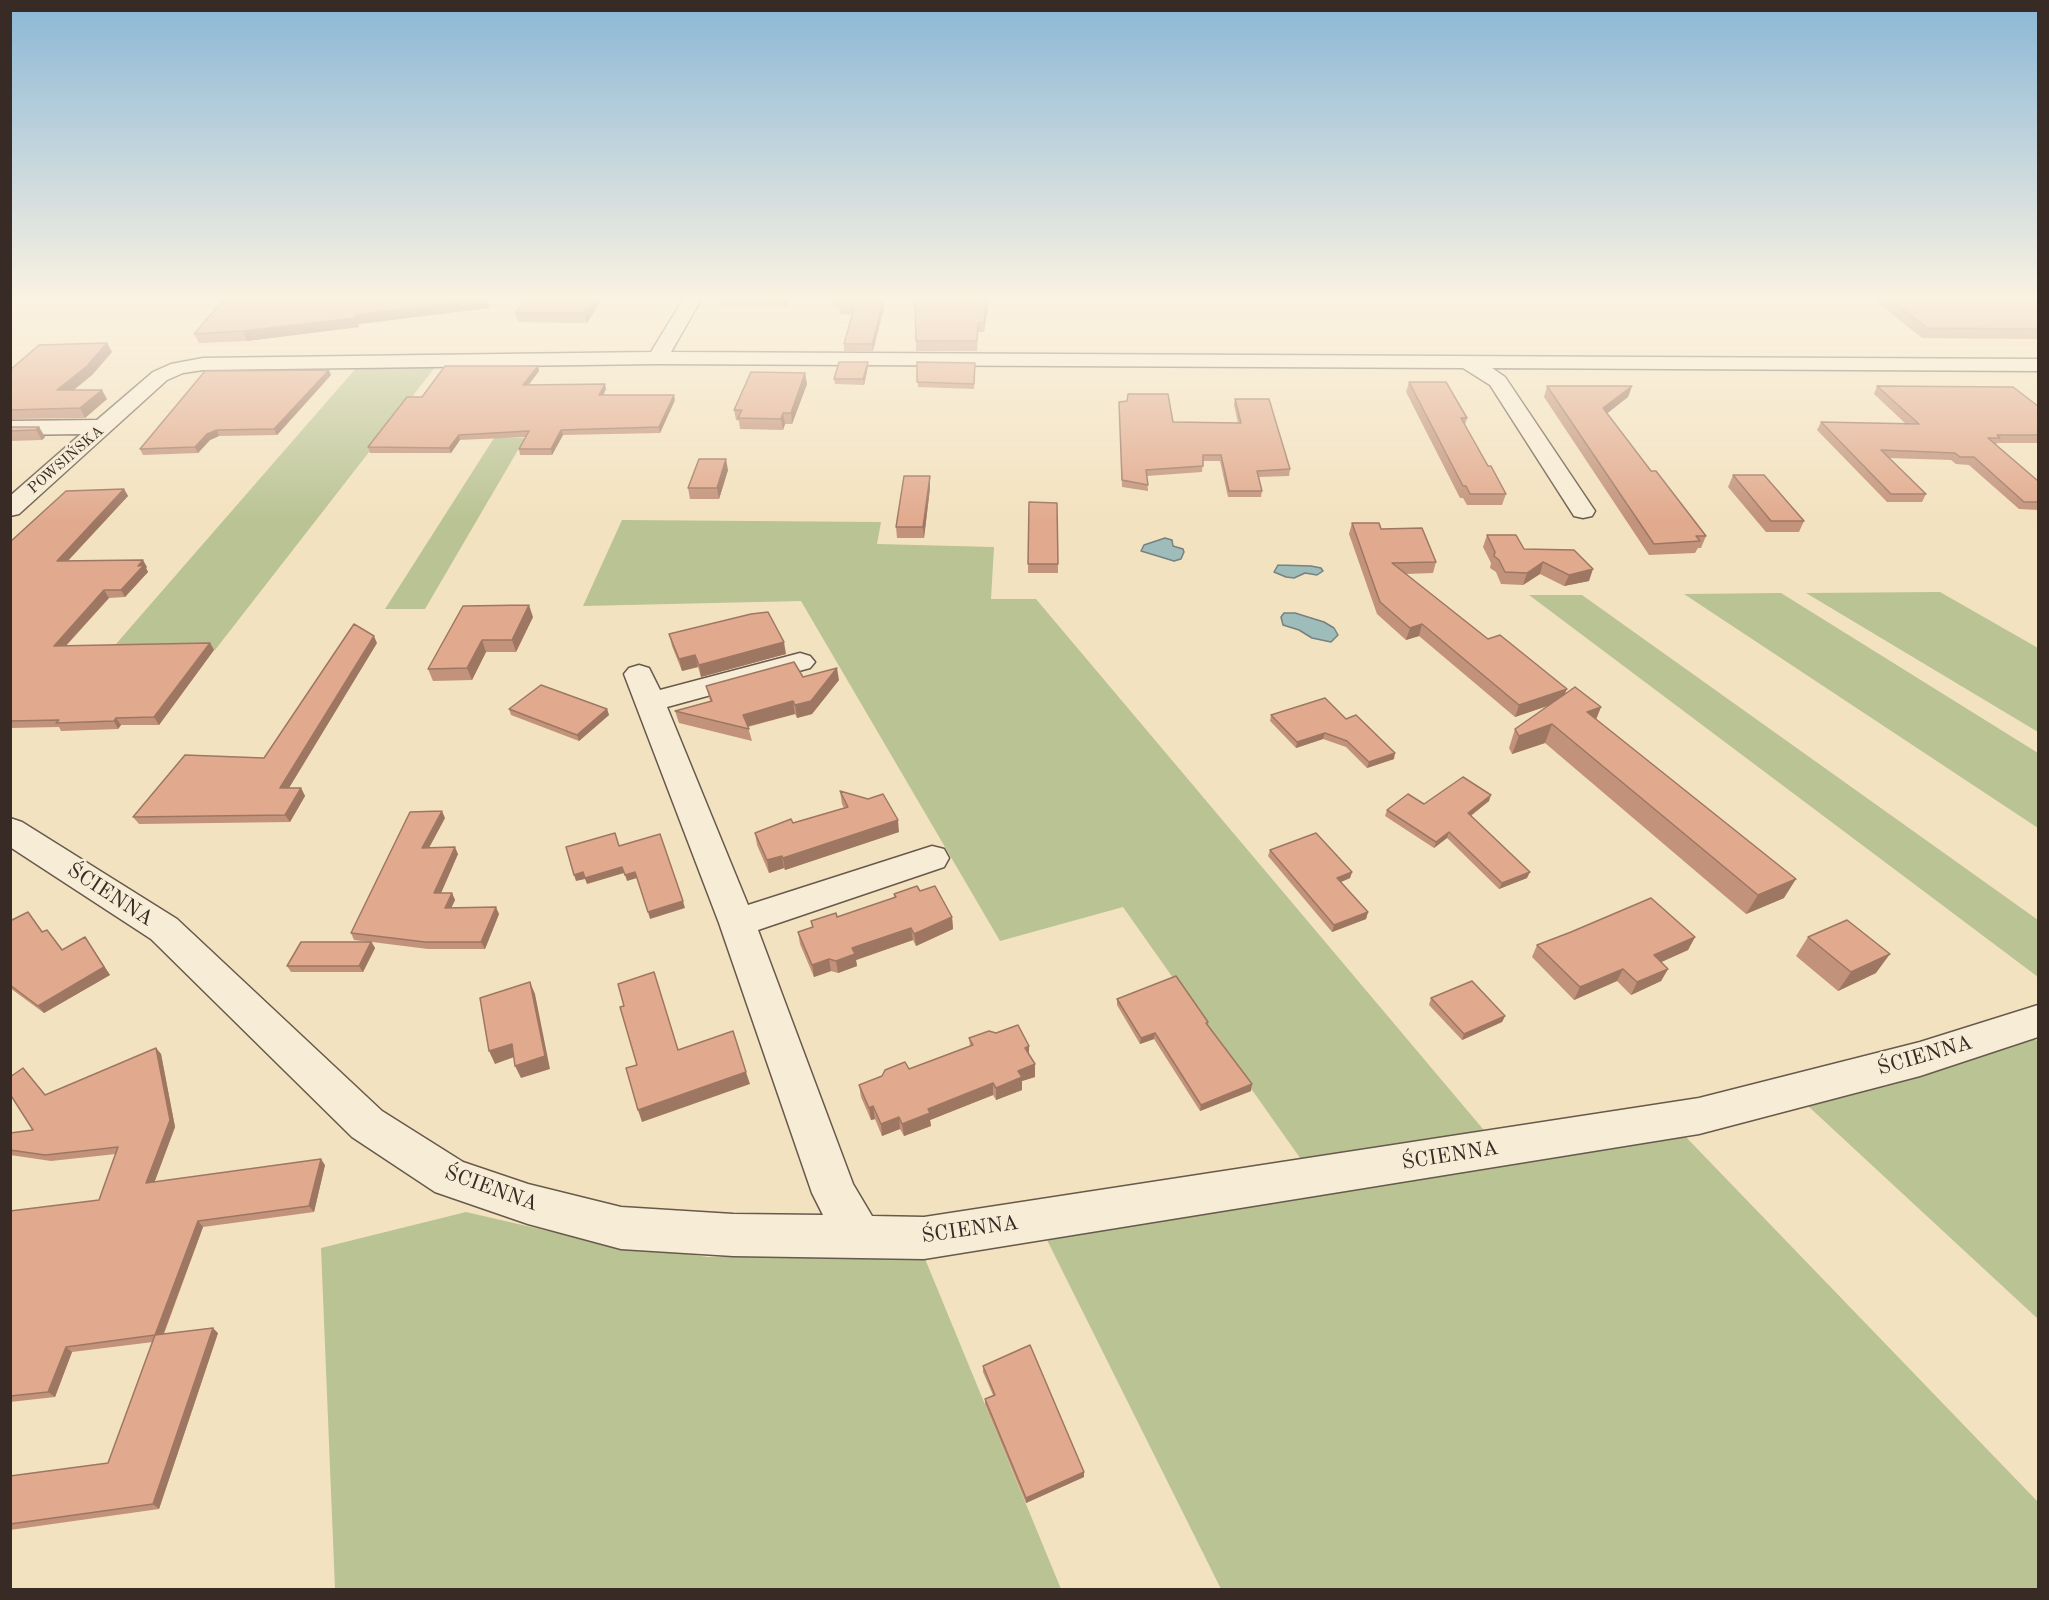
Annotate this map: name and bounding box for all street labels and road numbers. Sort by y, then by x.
street label: POWSIŃSKA [24,422,108,498]
street label: ŚCIENNA [62,858,158,932]
street label: ŚCIENNA [1875,1030,1975,1082]
street label: ŚCIENNA [1400,1136,1500,1176]
street label: ŚCIENNA [441,1160,541,1218]
street label: ŚCIENNA [920,1211,1020,1249]

